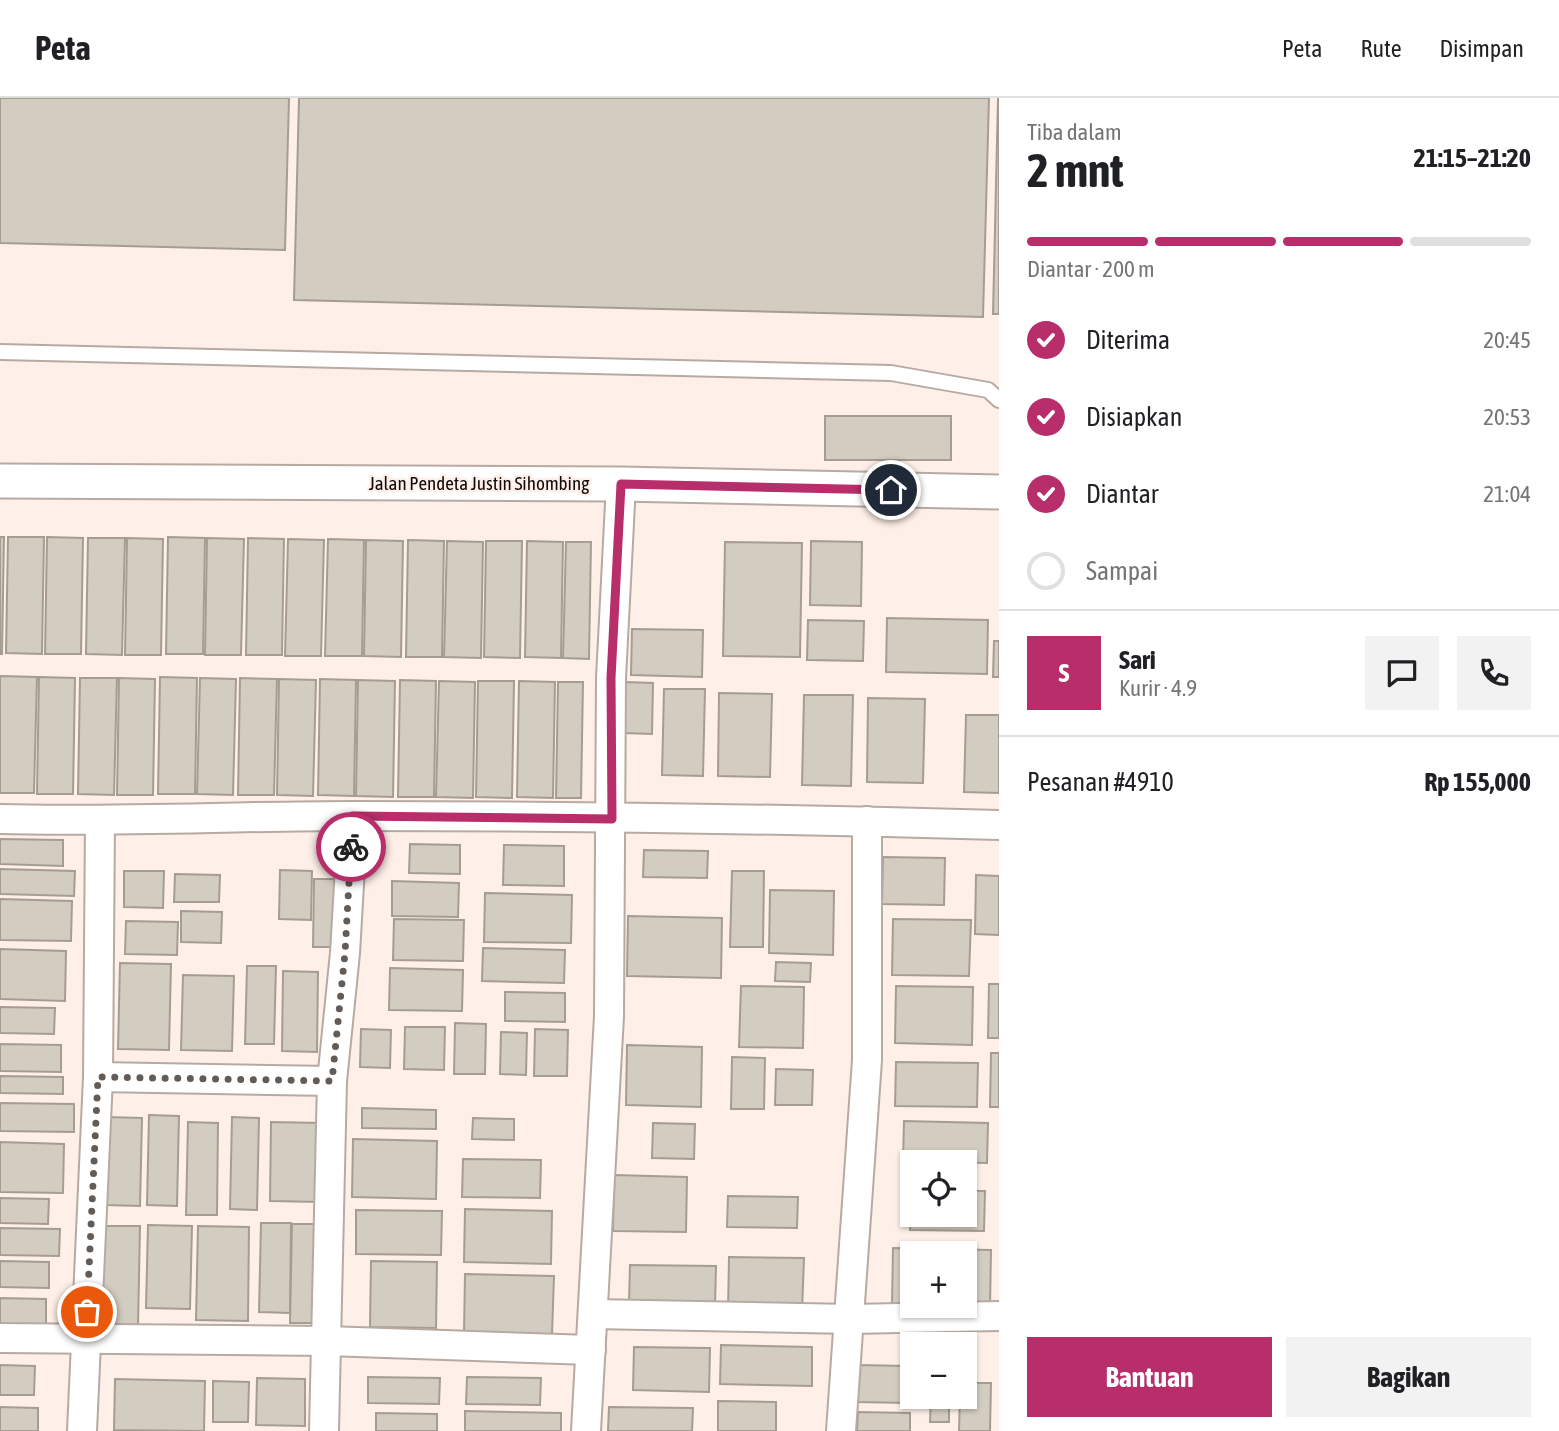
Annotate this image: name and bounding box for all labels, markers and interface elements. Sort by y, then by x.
text: Peta [35,29,91,67]
text: Peta [1282,35,1322,62]
text: Rute [1360,35,1402,62]
text: Disimpan [1440,35,1524,62]
text: Tiba dalam [1027,119,1122,145]
text: 21:15–21:20 [1414,143,1531,173]
text: 2 mnt [1027,144,1124,197]
text: Diantar · 200 m [1027,256,1155,282]
icon: check [1027,321,1065,359]
text: Diterima [1086,325,1170,355]
text: 20:45 [1483,327,1531,353]
icon: check [1027,398,1065,436]
text: Disiapkan [1086,402,1182,432]
text: 20:53 [1483,404,1531,430]
pin [861,460,921,520]
icon: home [872,471,910,509]
street label: Jalan Pendeta Justin Sihombing [369,472,590,494]
icon: check [1027,475,1065,513]
text: Diantar [1086,479,1159,509]
text: 21:04 [1483,481,1531,507]
text: Sampai [1086,556,1158,586]
button: chat [1365,636,1439,710]
button: phone [1457,636,1531,710]
text: Sari [1119,645,1156,675]
text: S [1059,658,1069,688]
text: Kurir · 4.9 [1119,675,1197,701]
text: Pesanan #4910 [1027,767,1174,797]
text: Rp 155,000 [1424,767,1531,797]
courier [316,812,386,882]
icon: bike [332,828,370,866]
map controls [900,1150,977,1409]
button: locate [900,1150,977,1227]
button: + [900,1241,977,1318]
pin [57,1282,117,1342]
icon: bag [68,1293,106,1331]
button: − [900,1332,977,1409]
button: Bantuan [1027,1337,1272,1417]
button: Bagikan [1286,1337,1531,1417]

